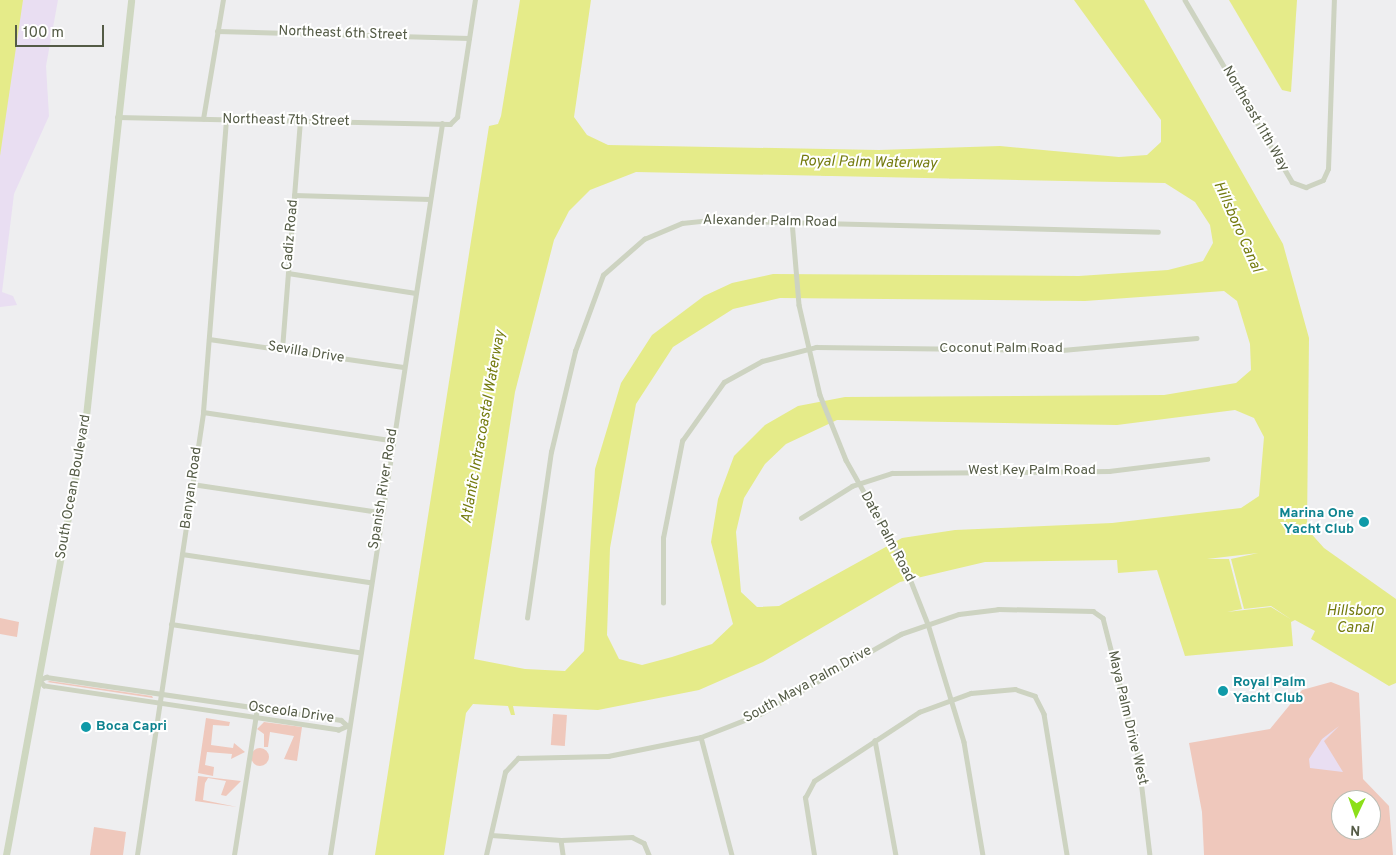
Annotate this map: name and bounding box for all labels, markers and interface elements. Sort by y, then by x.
scale bar [18,15,106,47]
street label: Northeast 6th Street [278,23,408,45]
text: 100 m [23,24,64,43]
street label: Northeast 11th Way [1218,63,1292,175]
street label: Northeast 7th Street [222,111,350,131]
water label: Royal Palm Waterway [799,153,937,173]
water label: Hillsboro Canal [1209,179,1265,275]
street label: Cadiz Road [280,199,302,271]
street label: Alexander Palm Road [703,212,837,232]
water label: Atlantic Intracoastal Waterway [458,329,510,525]
street label: Sevilla Drive [267,339,345,367]
street label: Coconut Palm Road [939,341,1063,357]
street label: South Ocean Boulevard [53,413,95,561]
street label: Spanish River Road [366,427,402,551]
street label: Banyan Road [178,446,206,530]
street label: West Key Palm Road [968,463,1096,479]
street label: Date Palm Road [856,489,918,585]
place label: Marina One Yacht Club [1279,506,1354,538]
marker: Marina One Yacht Club [1358,516,1370,528]
water label: Hillsboro Canal [1326,602,1384,637]
street label: South Maya Palm Drive [741,643,875,727]
street label: Maya Palm Drive West [1103,649,1151,787]
place label: Royal Palm Yacht Club [1233,675,1306,708]
marker: Royal Palm Yacht Club [1217,685,1229,697]
street label: Osceola Drive [247,699,335,727]
place label: Boca Capri [96,719,167,735]
marker: Boca Capri [80,721,92,733]
north arrow [1331,790,1381,840]
text: N [1350,821,1361,838]

